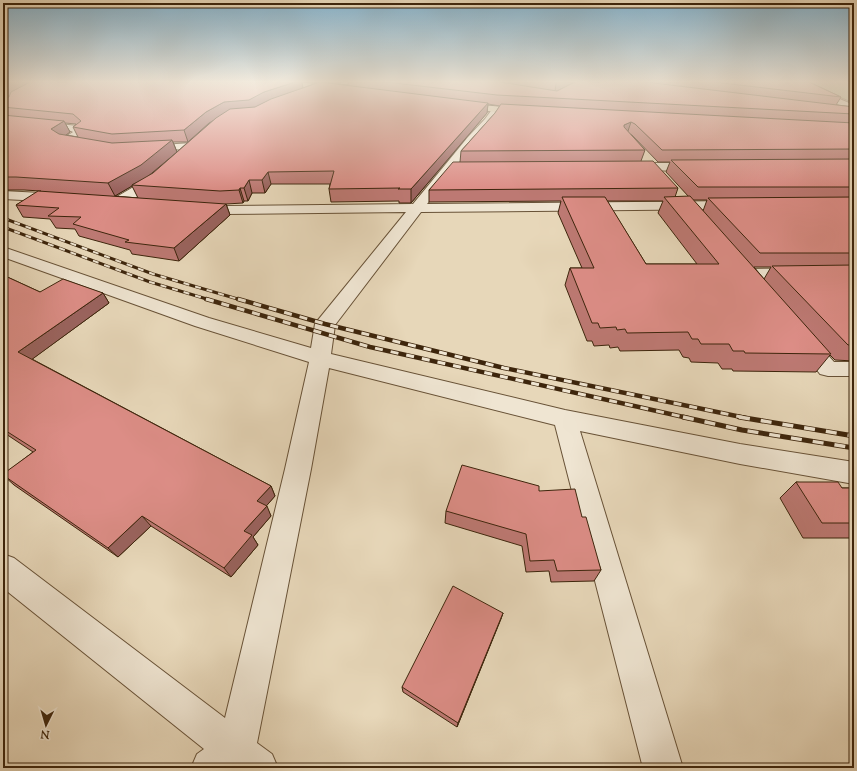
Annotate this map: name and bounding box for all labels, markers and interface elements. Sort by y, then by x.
north arrow [26,705,66,745]
text: N [40,726,51,742]

